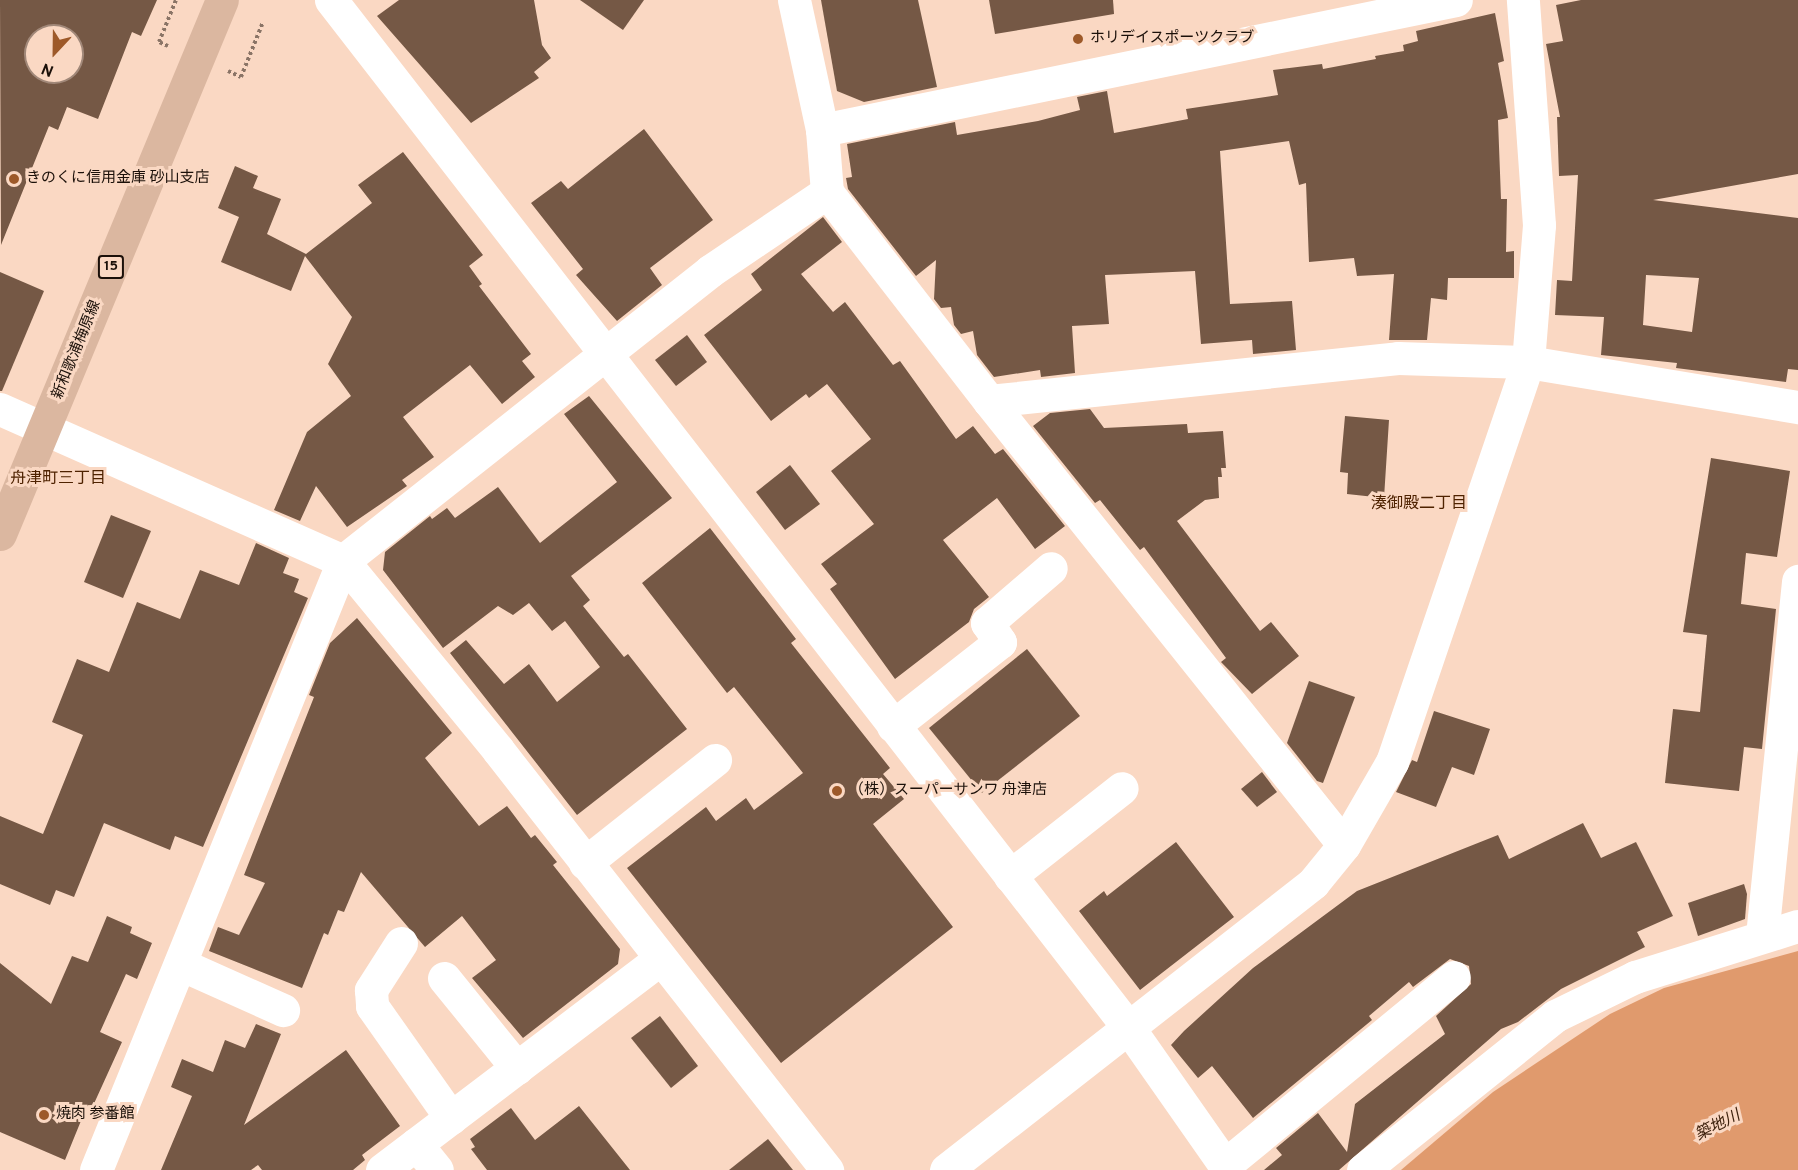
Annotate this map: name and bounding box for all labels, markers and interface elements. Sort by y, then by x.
north arrow [24,24,84,84]
place label: ホリデイスポーツクラブ [1090,30,1255,48]
marker: ホリデイスポーツクラブ [1071,32,1085,46]
text: N [39,57,57,80]
place label: きのくに信用金庫 砂山支店 [26,170,210,188]
marker: きのくに信用金庫 砂山支店 [7,172,21,186]
road number: 15 [98,256,124,278]
street label: 新和歌浦梅原線 [49,298,105,402]
district label: 舟津町三丁目 [10,469,106,489]
district label: 湊御殿二丁目 [1371,494,1467,514]
place label: （株）スーパーサンワ 舟津店 [849,782,1048,800]
marker: （株）スーパーサンワ 舟津店 [830,784,844,798]
place label: 焼肉 参番館 [56,1106,135,1124]
water label: 築地川 [1692,1107,1744,1145]
marker: 焼肉 参番館 [37,1108,51,1122]

